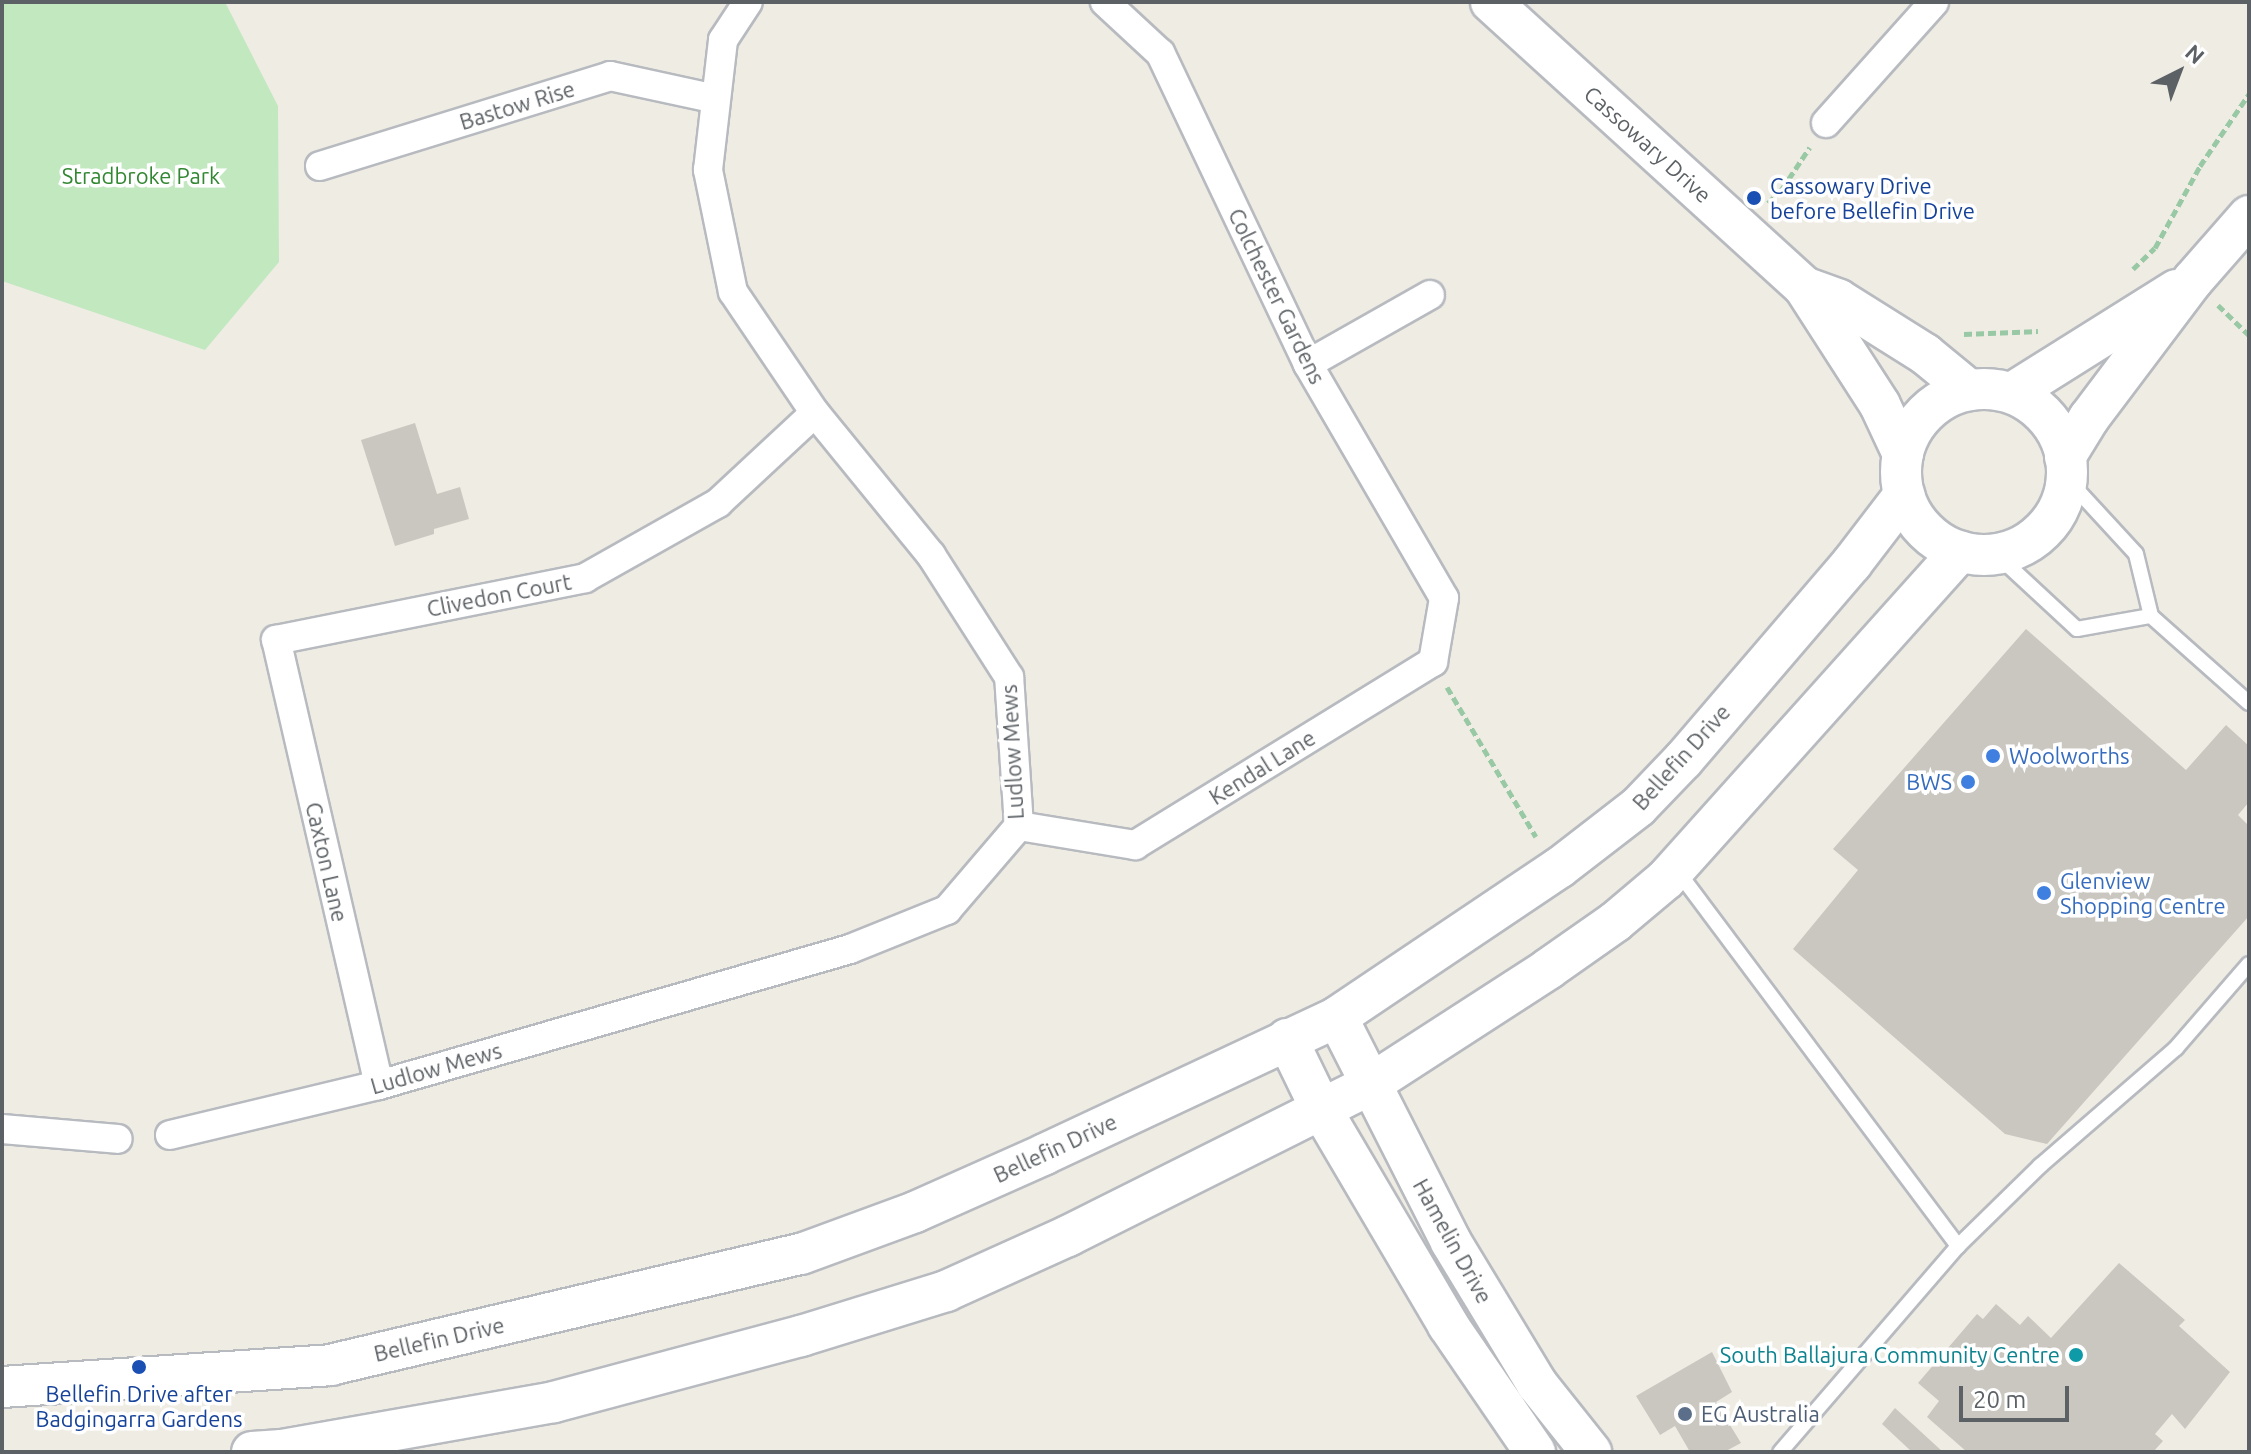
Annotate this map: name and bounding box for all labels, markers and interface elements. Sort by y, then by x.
north arrow [2139,32,2219,112]
text: N [2181,39,2210,69]
street label: Bastow Rise [456,75,578,135]
street label: Cassowary Drive [1579,80,1717,208]
park label: Stradbroke Park [62,163,220,189]
place label: Cassowary Drive before Bellefin Drive [1770,172,1975,224]
marker: Cassowary Drive before Bellefin Drive [1745,189,1763,207]
street label: Colchester Gardens [1223,204,1331,388]
street label: Clivedon Court [425,568,573,622]
street label: Ludlow Mews [995,684,1029,820]
street label: Bellefin Drive [1627,699,1735,815]
street label: Kendal Lane [1204,724,1320,810]
place label: Woolworths [2009,743,2130,769]
marker: Woolworths [1984,747,2002,765]
place label: BWS [1906,769,1952,795]
marker: BWS [1959,773,1977,791]
street label: Caxton Lane [300,799,354,925]
place label: Glenview Shopping Centre [2060,867,2226,918]
marker: Glenview Shopping Centre [2035,884,2053,902]
street label: Ludlow Mews [367,1037,505,1099]
street label: Bellefin Drive [989,1108,1121,1188]
street label: Hamelin Drive [1408,1174,1498,1308]
street label: Bellefin Drive [371,1311,507,1367]
place label: South Ballajura Community Centre [1720,1342,2060,1368]
marker: South Ballajura Community Centre [2067,1346,2085,1364]
marker: Bellefin Drive after Badgingarra Gardens [130,1358,148,1376]
scale bar [1963,1370,2073,1420]
place label: Bellefin Drive after Badgingarra Gardens [36,1380,242,1432]
text: 20 m [1973,1386,2026,1413]
place label: EG Australia [1701,1401,1820,1427]
marker: EG Australia [1676,1405,1694,1423]

